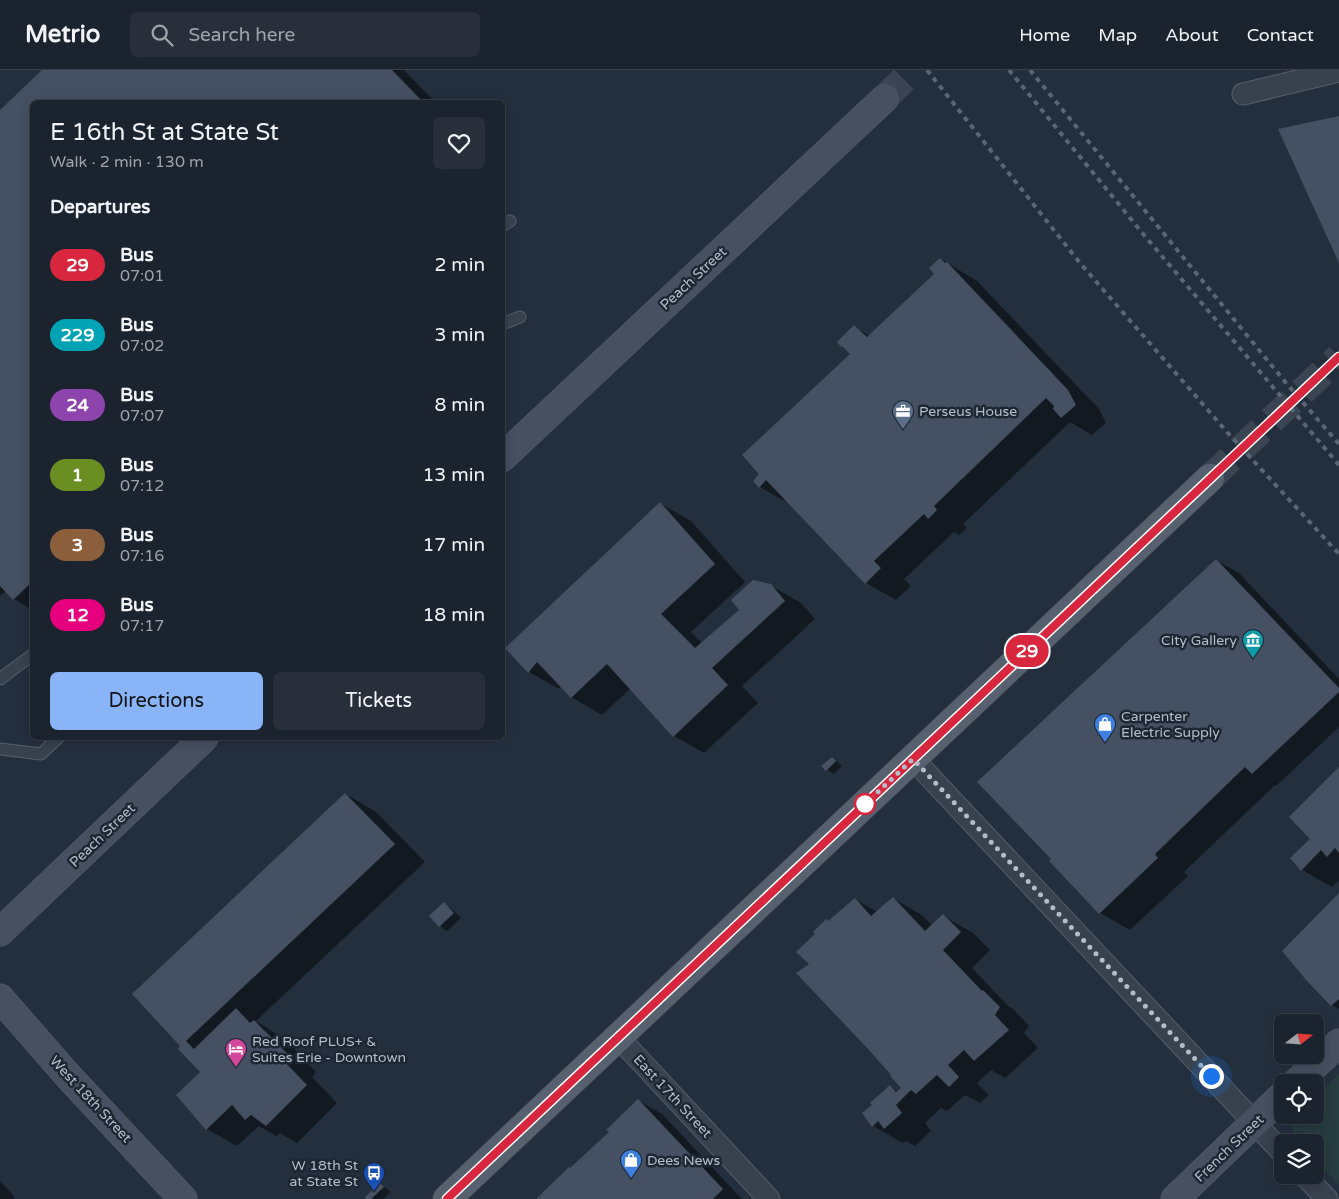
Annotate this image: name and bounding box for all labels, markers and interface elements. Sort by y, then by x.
search box [130,12,480,57]
text: Metrio [25,20,100,49]
icon: search [148,21,176,49]
text: Search here [188,24,295,46]
text: Home [1019,24,1070,46]
text: Map [1098,24,1137,46]
text: About [1165,24,1219,46]
text: Contact [1247,24,1314,46]
button: heart [433,117,485,169]
text: E 16th St at State St [50,118,279,147]
text: Walk · 2 min · 130 m [50,152,204,172]
text: Departures [50,196,150,218]
street label: Peach Street [657,243,731,313]
text: Bus [120,244,154,266]
text: 29 [66,254,89,276]
text: 2 min [434,254,485,276]
text: 07:01 [120,266,164,286]
text: Bus [120,314,154,336]
text: 229 [61,324,94,346]
text: 3 min [434,324,485,346]
text: 07:02 [120,336,164,356]
text: Bus [120,384,154,406]
text: 24 [66,394,89,416]
text: 8 min [434,394,485,416]
office icon: Perseus House [891,399,915,430]
place label: Perseus House [919,403,1017,420]
text: 07:07 [120,406,164,426]
text: Bus [120,454,154,476]
text: 1 [72,464,83,486]
text: 13 min [422,464,485,486]
text: 07:12 [120,476,164,496]
text: Bus [120,524,154,546]
text: 3 [72,534,83,556]
text: 17 min [422,534,485,556]
text: 07:16 [120,546,164,566]
text: Bus [120,594,154,616]
text: 12 [66,604,89,626]
text: 18 min [422,604,485,626]
text: 07:17 [120,616,164,636]
museum icon: City Gallery [1241,628,1265,659]
place label: City Gallery [1161,632,1237,649]
line badge: 29 [1004,635,1050,667]
text: 29 [1016,640,1038,662]
button: Directions [50,672,263,730]
button: Tickets [273,672,485,730]
place label: Carpenter Electric Supply [1121,708,1220,741]
shop icon: Carpenter Electric Supply [1093,712,1117,743]
unlabelled marker [854,793,876,815]
street label: Peach Street [66,799,139,871]
north arrow [1274,1014,1324,1064]
map controls [1274,1014,1324,1184]
place label: Red Roof PLUS+ & Suites Erie - Downtown [252,1033,406,1066]
hotel icon: Red Roof PLUS+ & Suites Erie - Downtown [224,1037,248,1068]
street label: East 17th Street [630,1051,716,1142]
street label: West 18th Street [46,1053,136,1147]
your location [1199,1064,1224,1089]
button: locate [1274,1074,1324,1124]
street label: French Street [1191,1111,1268,1186]
button: layers [1274,1134,1324,1184]
shop icon: Dees News [619,1148,643,1179]
place label: Dees News [647,1152,720,1169]
place label: W 18th St at State St [289,1157,359,1190]
bus stop icon: W 18th St at State St [362,1161,386,1192]

